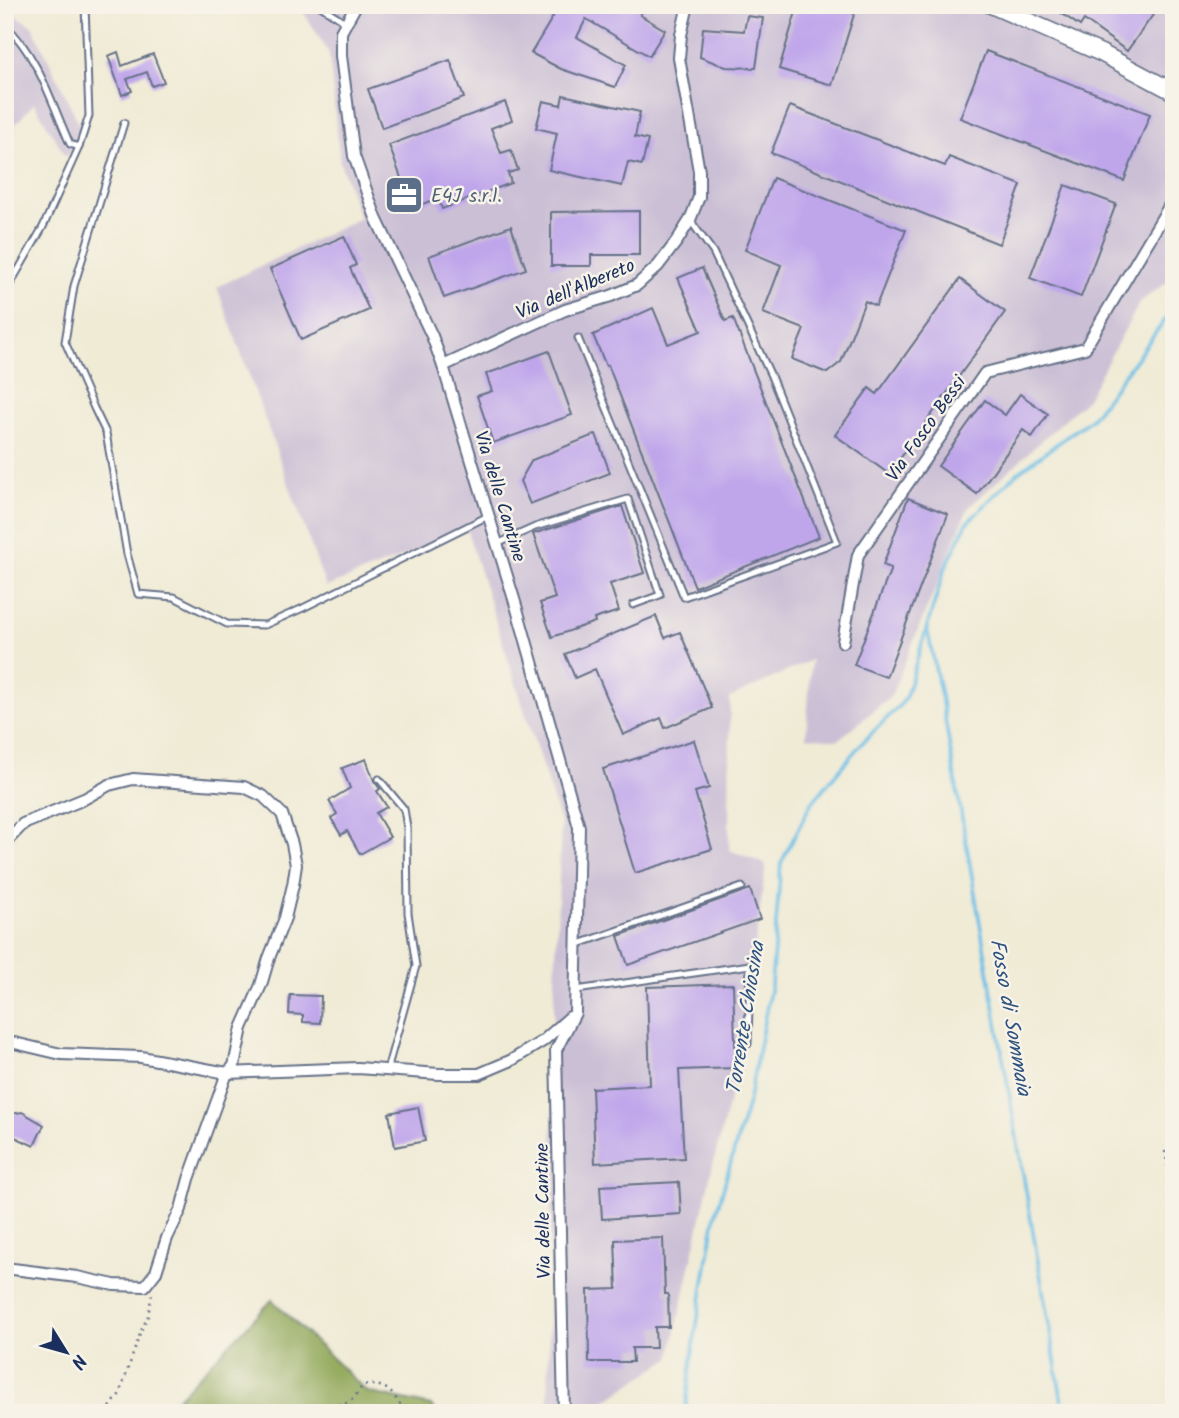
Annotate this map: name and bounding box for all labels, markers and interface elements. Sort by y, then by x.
office icon: E4J s.r.l. [383,174,425,216]
place label: E4J s.r.l. [431,182,502,212]
street label: Via dell'Albereto [512,251,640,328]
street label: Via Fosco Bessi [879,369,975,488]
street label: Via delle Cantine [465,427,533,566]
water label: Fosso di Sommaia [979,936,1040,1100]
water label: Torrente Chiosina [718,938,775,1097]
street label: Via delle Cantine [528,1142,560,1279]
north arrow [32,1316,102,1386]
text: N [62,1347,94,1375]

